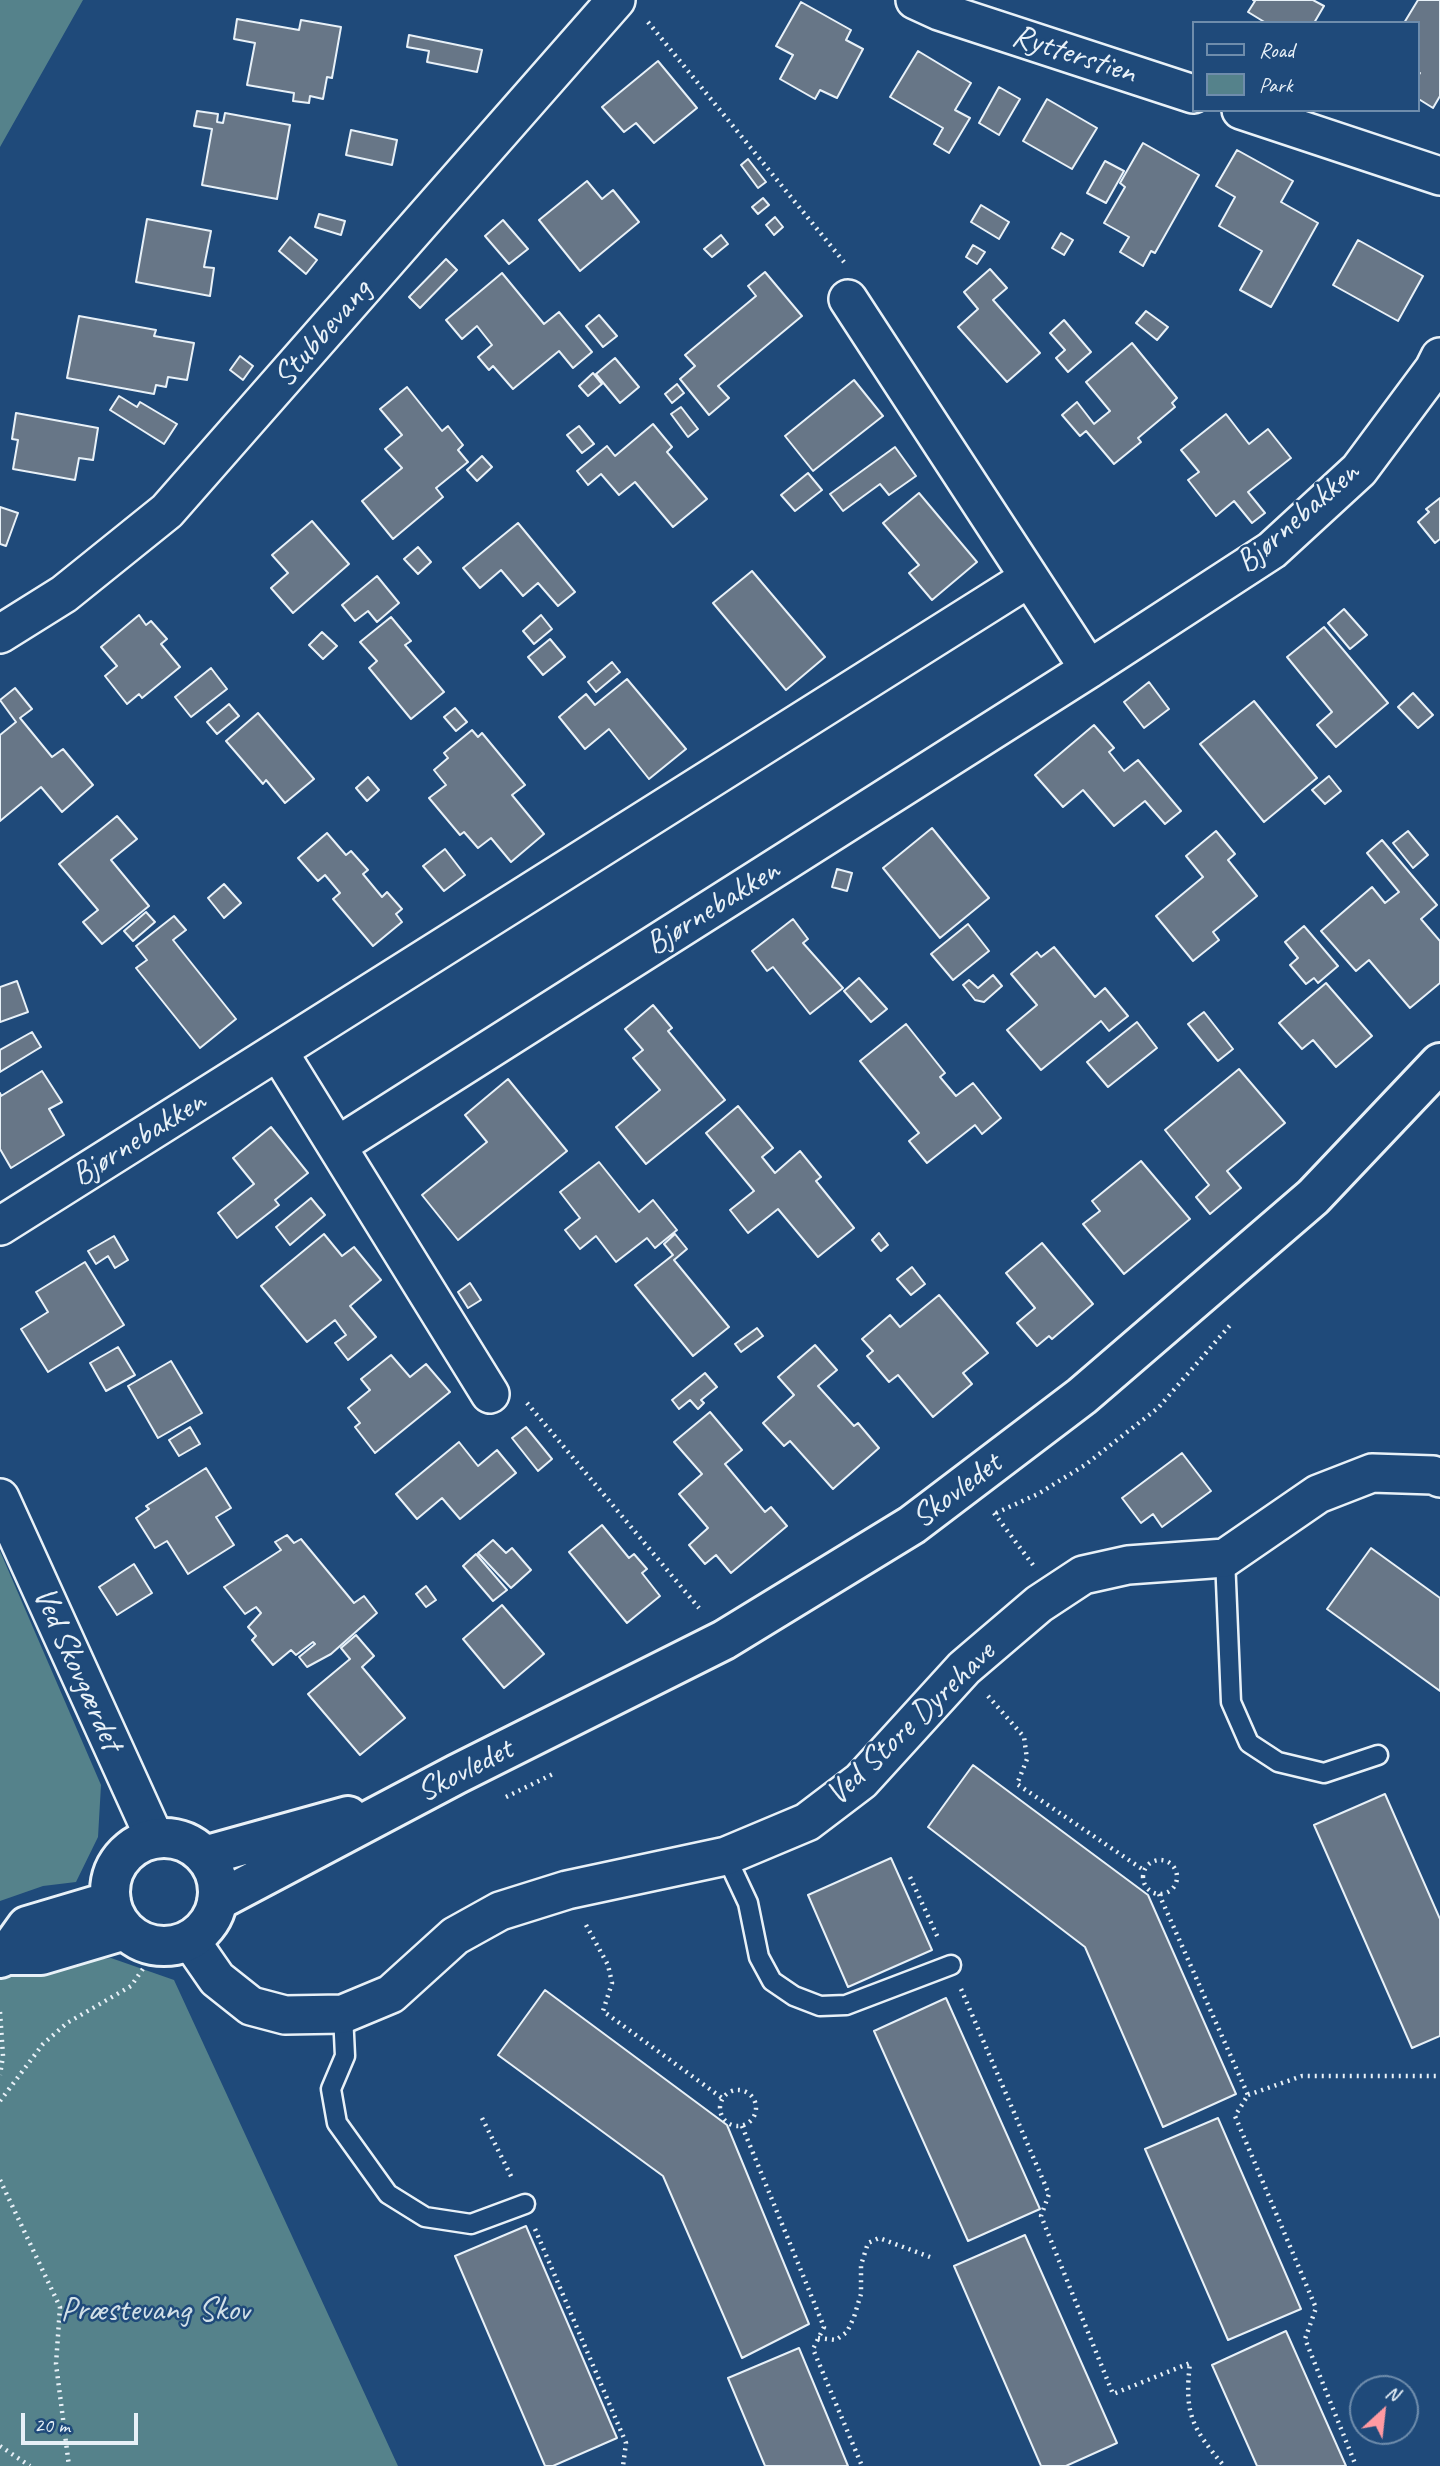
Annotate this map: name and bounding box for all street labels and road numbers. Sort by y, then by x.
street label: Rytterstien [1007,16,1141,94]
street label: Stubbevang [265,272,381,396]
street label: Bjørnebakken [1228,454,1368,582]
street label: Bjørnebakken [639,851,787,965]
street label: Bjørnebakken [65,1082,213,1196]
street label: Skovledet [904,1444,1010,1538]
street label: Ved Skovgærdet [23,1581,131,1757]
street label: Ved Store Dyrehave [818,1633,1004,1815]
street label: Skovledet [410,1730,520,1812]

